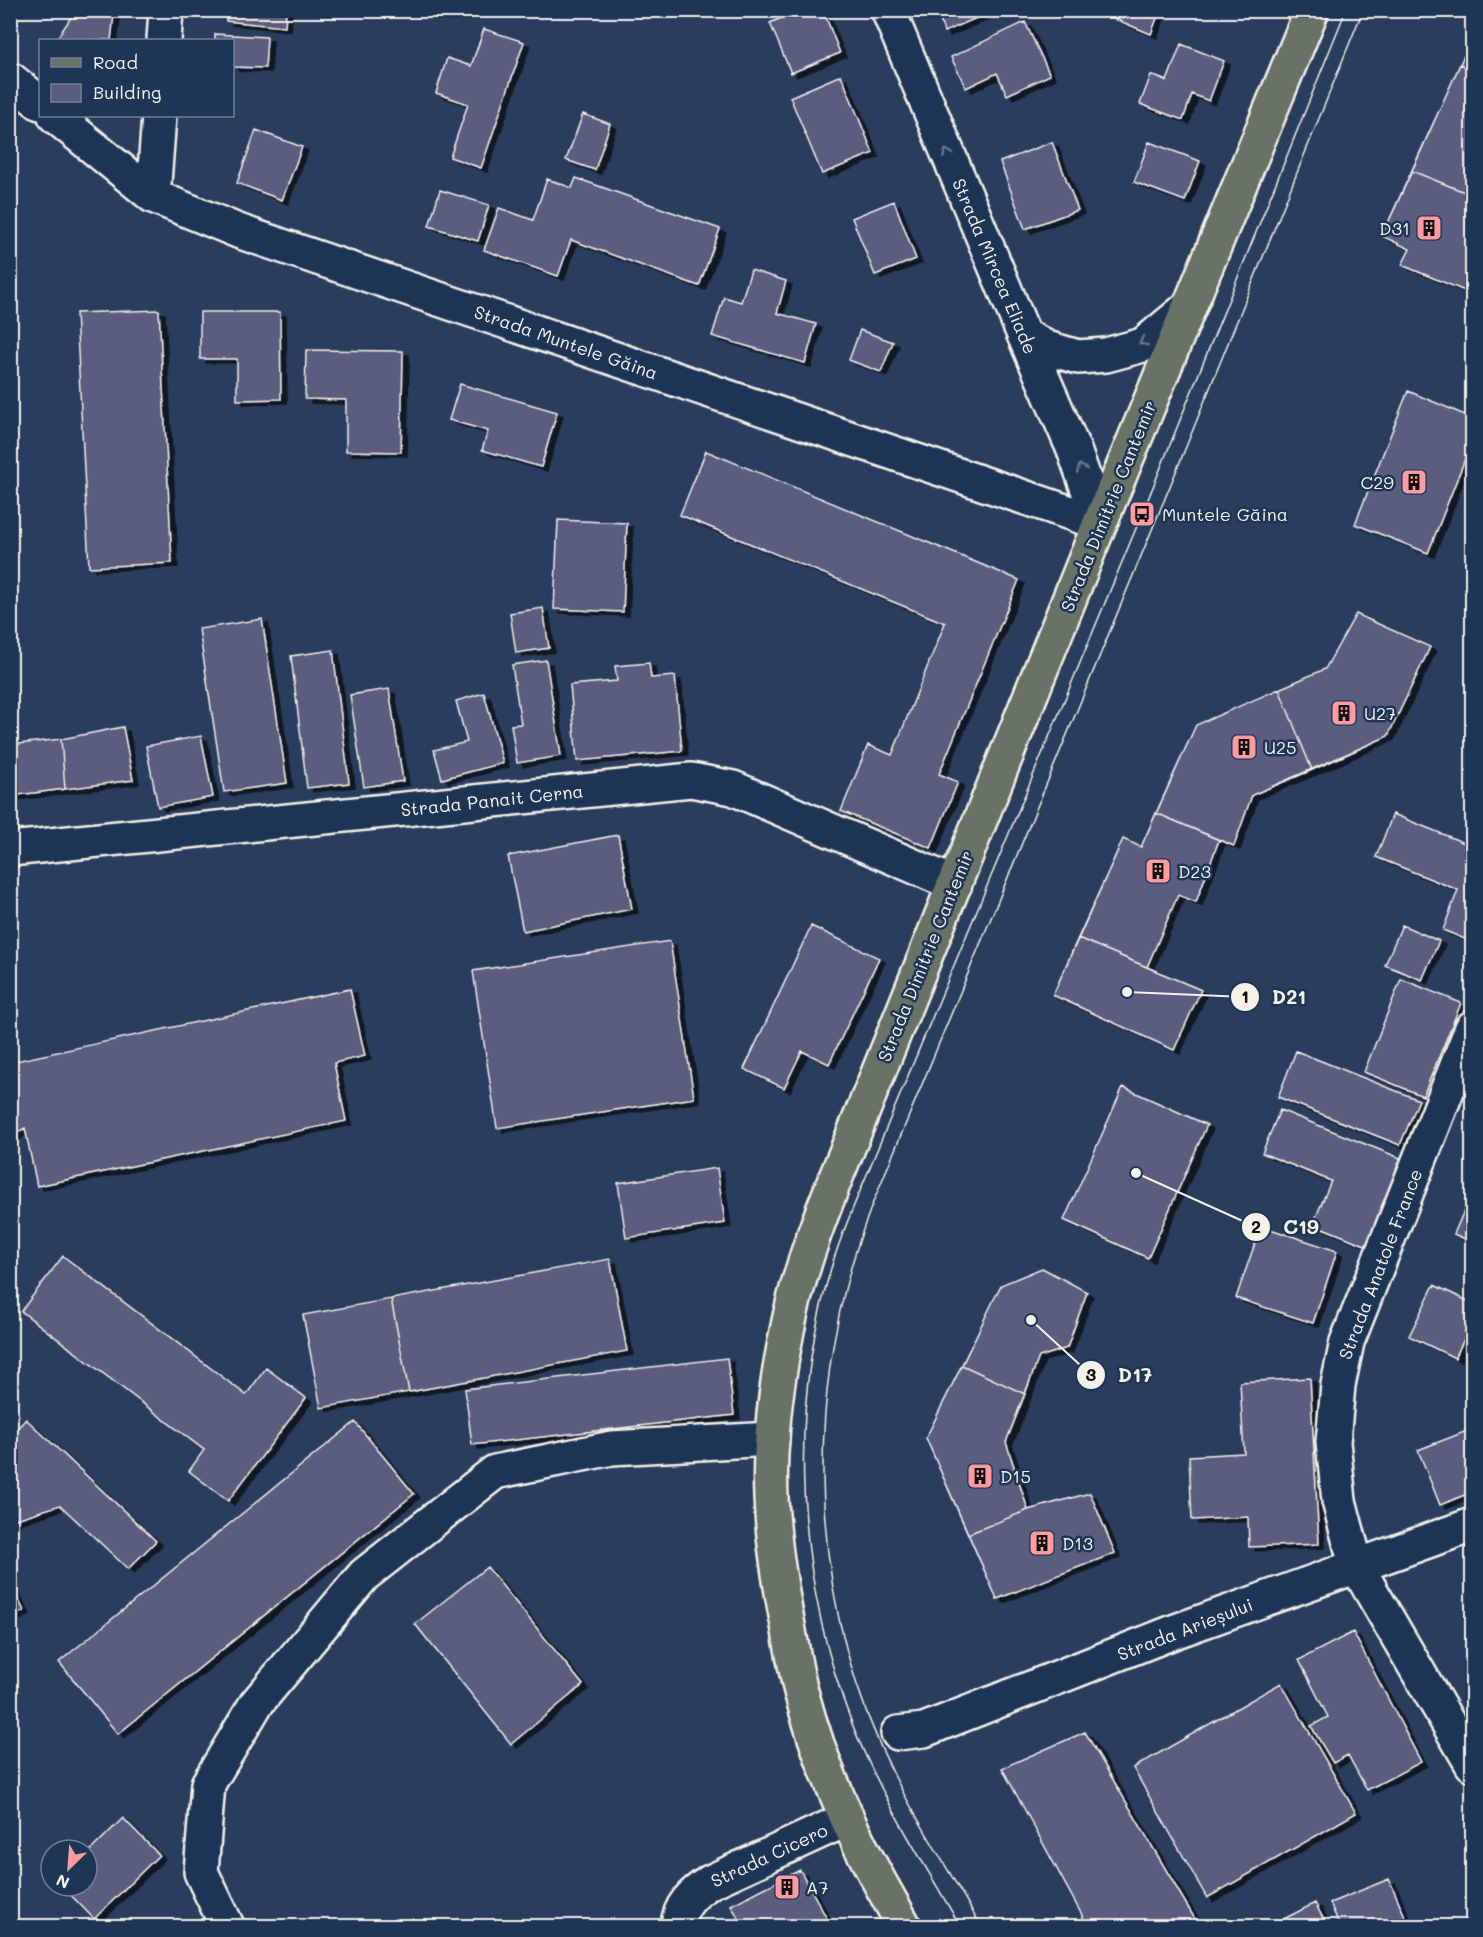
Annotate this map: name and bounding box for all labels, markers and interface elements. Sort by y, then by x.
legend [39,39,234,117]
text: Road [93,50,138,74]
text: Building [93,80,161,104]
one-way arrow [942,148,954,159]
street label: Strada Mircea Eliade [947,175,1043,357]
building icon: D31 [1414,213,1444,243]
place label: D31 [1379,216,1410,240]
street label: Strada Muntele Găina [471,299,661,385]
one-way arrow [1139,335,1149,346]
street label: Strada Dimitrie Cantemir [1055,397,1161,615]
one-way arrow [1075,463,1088,474]
building icon: C29 [1399,467,1429,497]
place label: C29 [1360,470,1394,494]
bus stop icon: Muntele Găina [1127,499,1157,529]
place label: Muntele Găina [1162,502,1288,526]
building icon: U27 [1329,698,1359,728]
place label: U27 [1364,701,1396,725]
building icon: U25 [1229,732,1259,762]
place label: U25 [1264,735,1297,759]
street label: Strada Panait Cerna [399,778,585,822]
street label: Strada Dimitrie Cantemir [872,847,978,1065]
building icon: D23 [1143,856,1173,886]
place label: D23 [1178,859,1211,883]
callout: D21 [1230,978,1318,1016]
text: D21 [1272,983,1306,1009]
text: 1 [1241,984,1249,1008]
street label: Strada Anatole France [1333,1165,1427,1363]
callout: C19 [1241,1208,1330,1246]
text: C19 [1283,1213,1319,1239]
text: 2 [1251,1214,1261,1238]
callout: D17 [1076,1356,1164,1394]
text: D17 [1118,1361,1152,1387]
text: 3 [1086,1362,1097,1386]
building icon: D15 [965,1461,995,1491]
place label: D15 [1000,1464,1031,1488]
building icon: D13 [1027,1528,1057,1558]
place label: D13 [1062,1531,1093,1555]
street label: Strada Arieșului [1114,1592,1256,1666]
street label: Strada Cicero [707,1817,832,1893]
north arrow [39,1838,99,1898]
text: N [53,1870,72,1894]
building icon: A7 [772,1872,802,1902]
place label: A7 [806,1875,828,1899]

